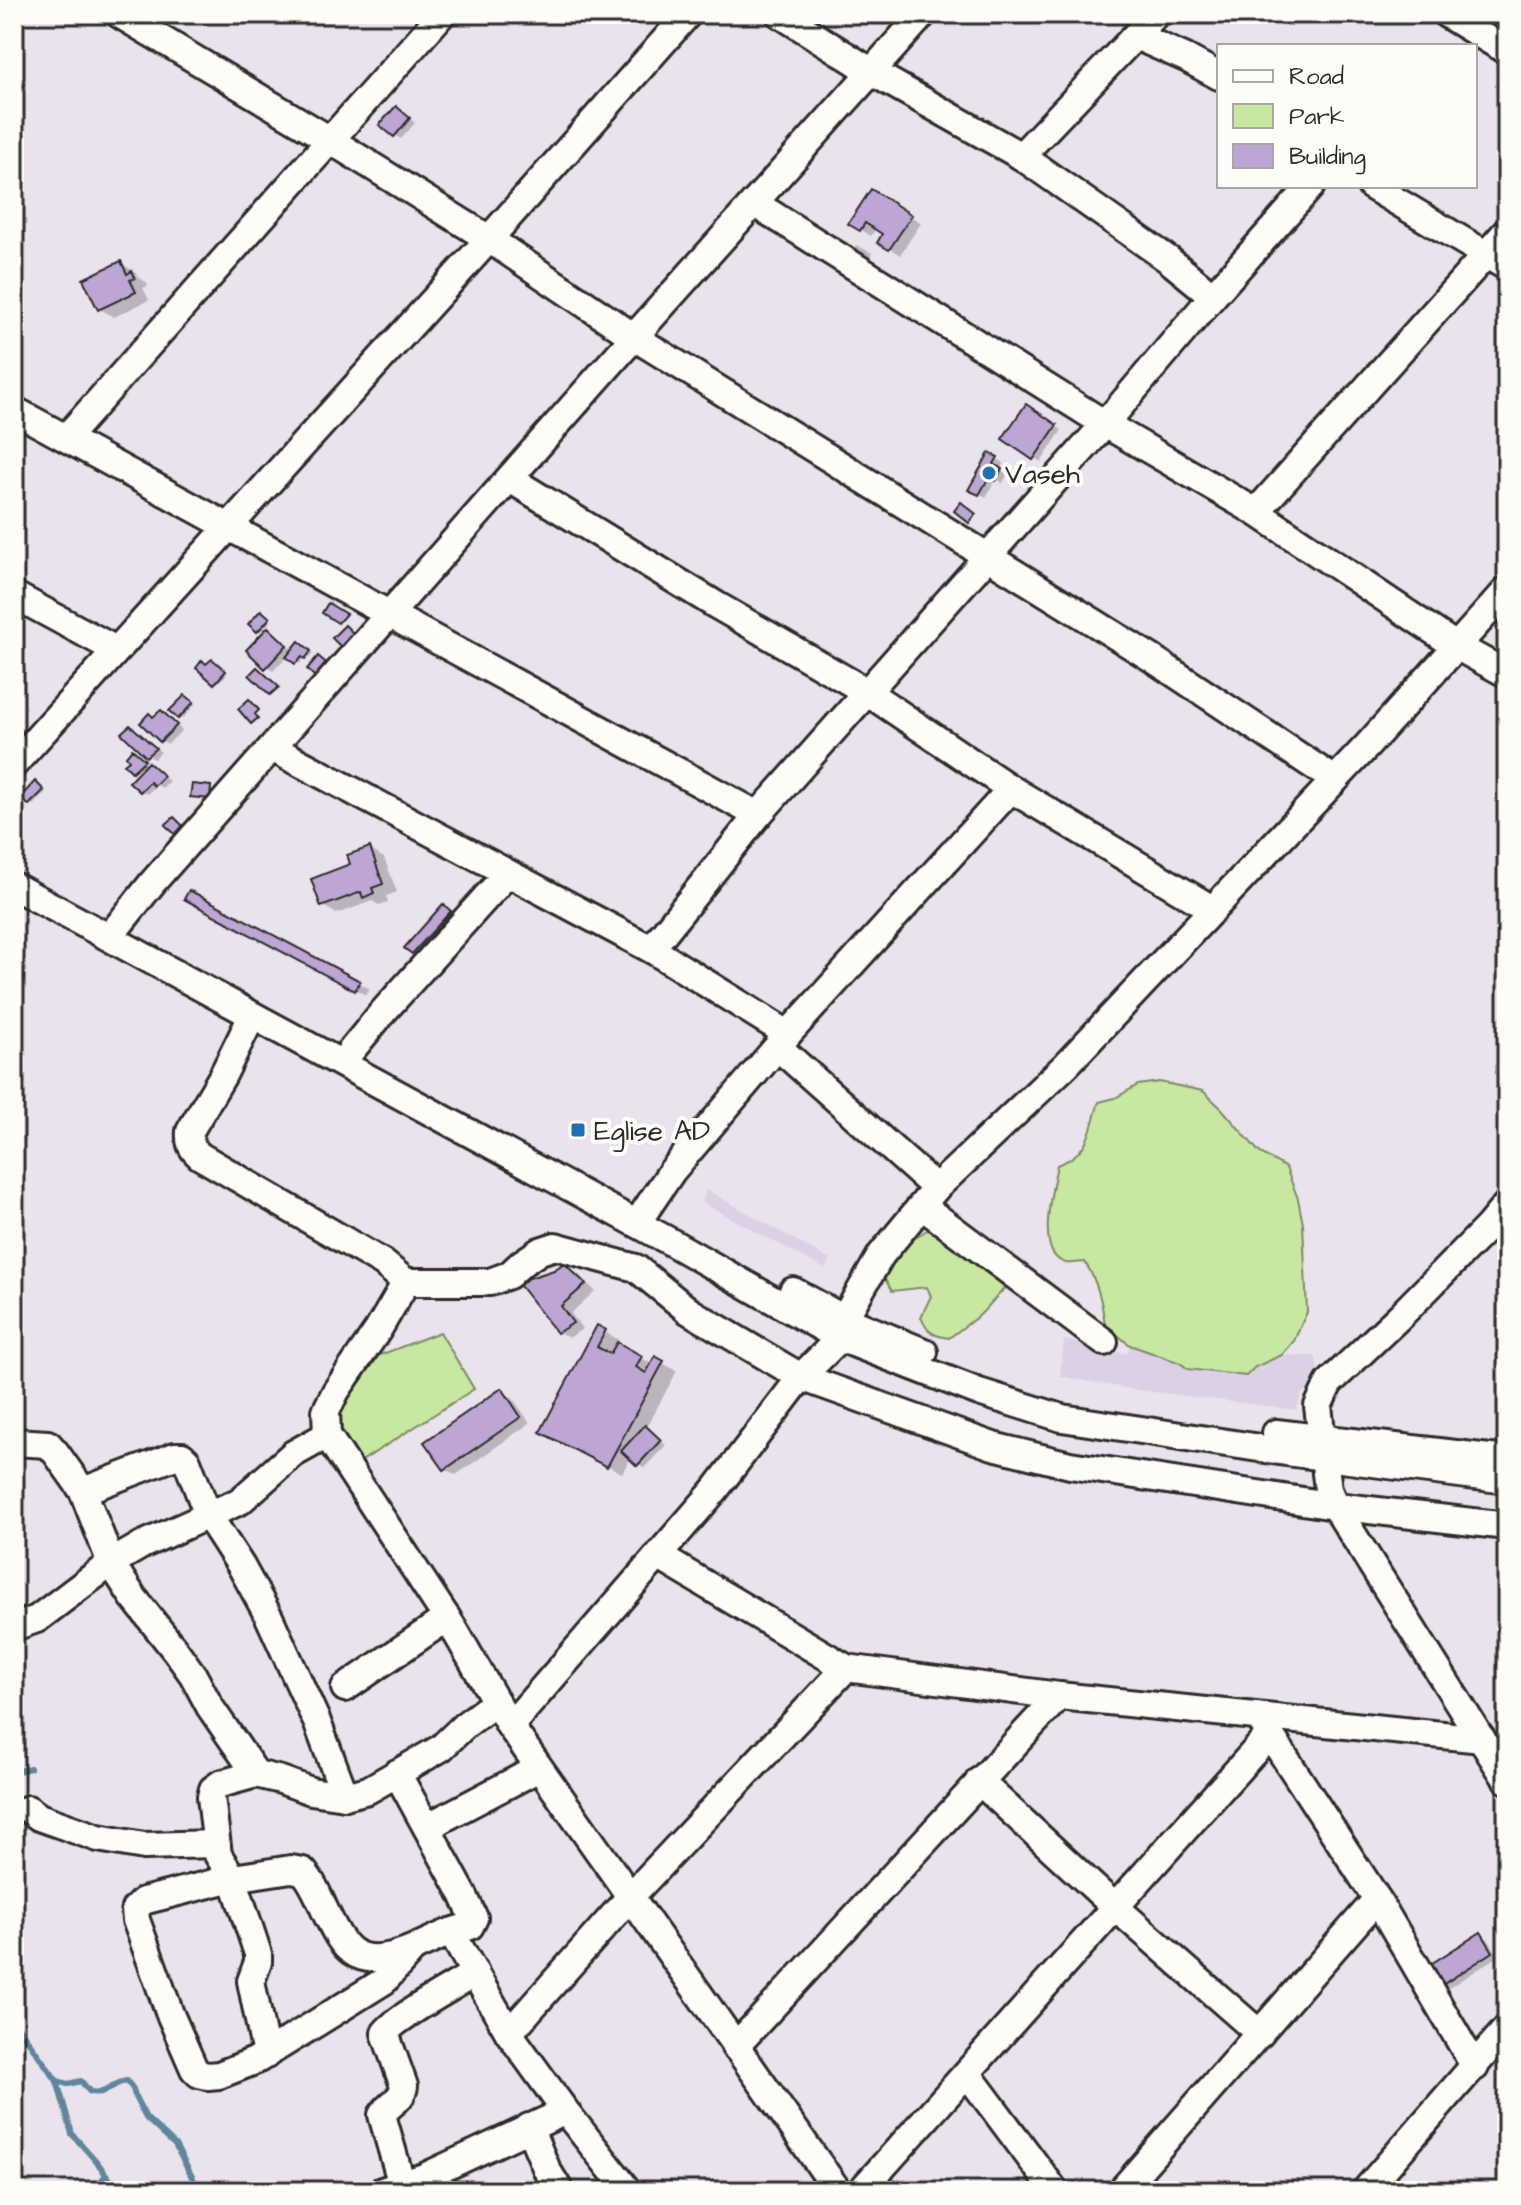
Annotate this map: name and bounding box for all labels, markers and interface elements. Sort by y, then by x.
legend [1217,44,1477,188]
text: Road [1289,60,1344,94]
text: Park [1289,100,1345,134]
text: Building [1289,140,1366,175]
place label: Vaseh [1005,455,1080,494]
marker: Vaseh [980,464,998,482]
place label: Eglise AD [594,1112,710,1152]
marker: Eglise AD [569,1121,587,1139]

